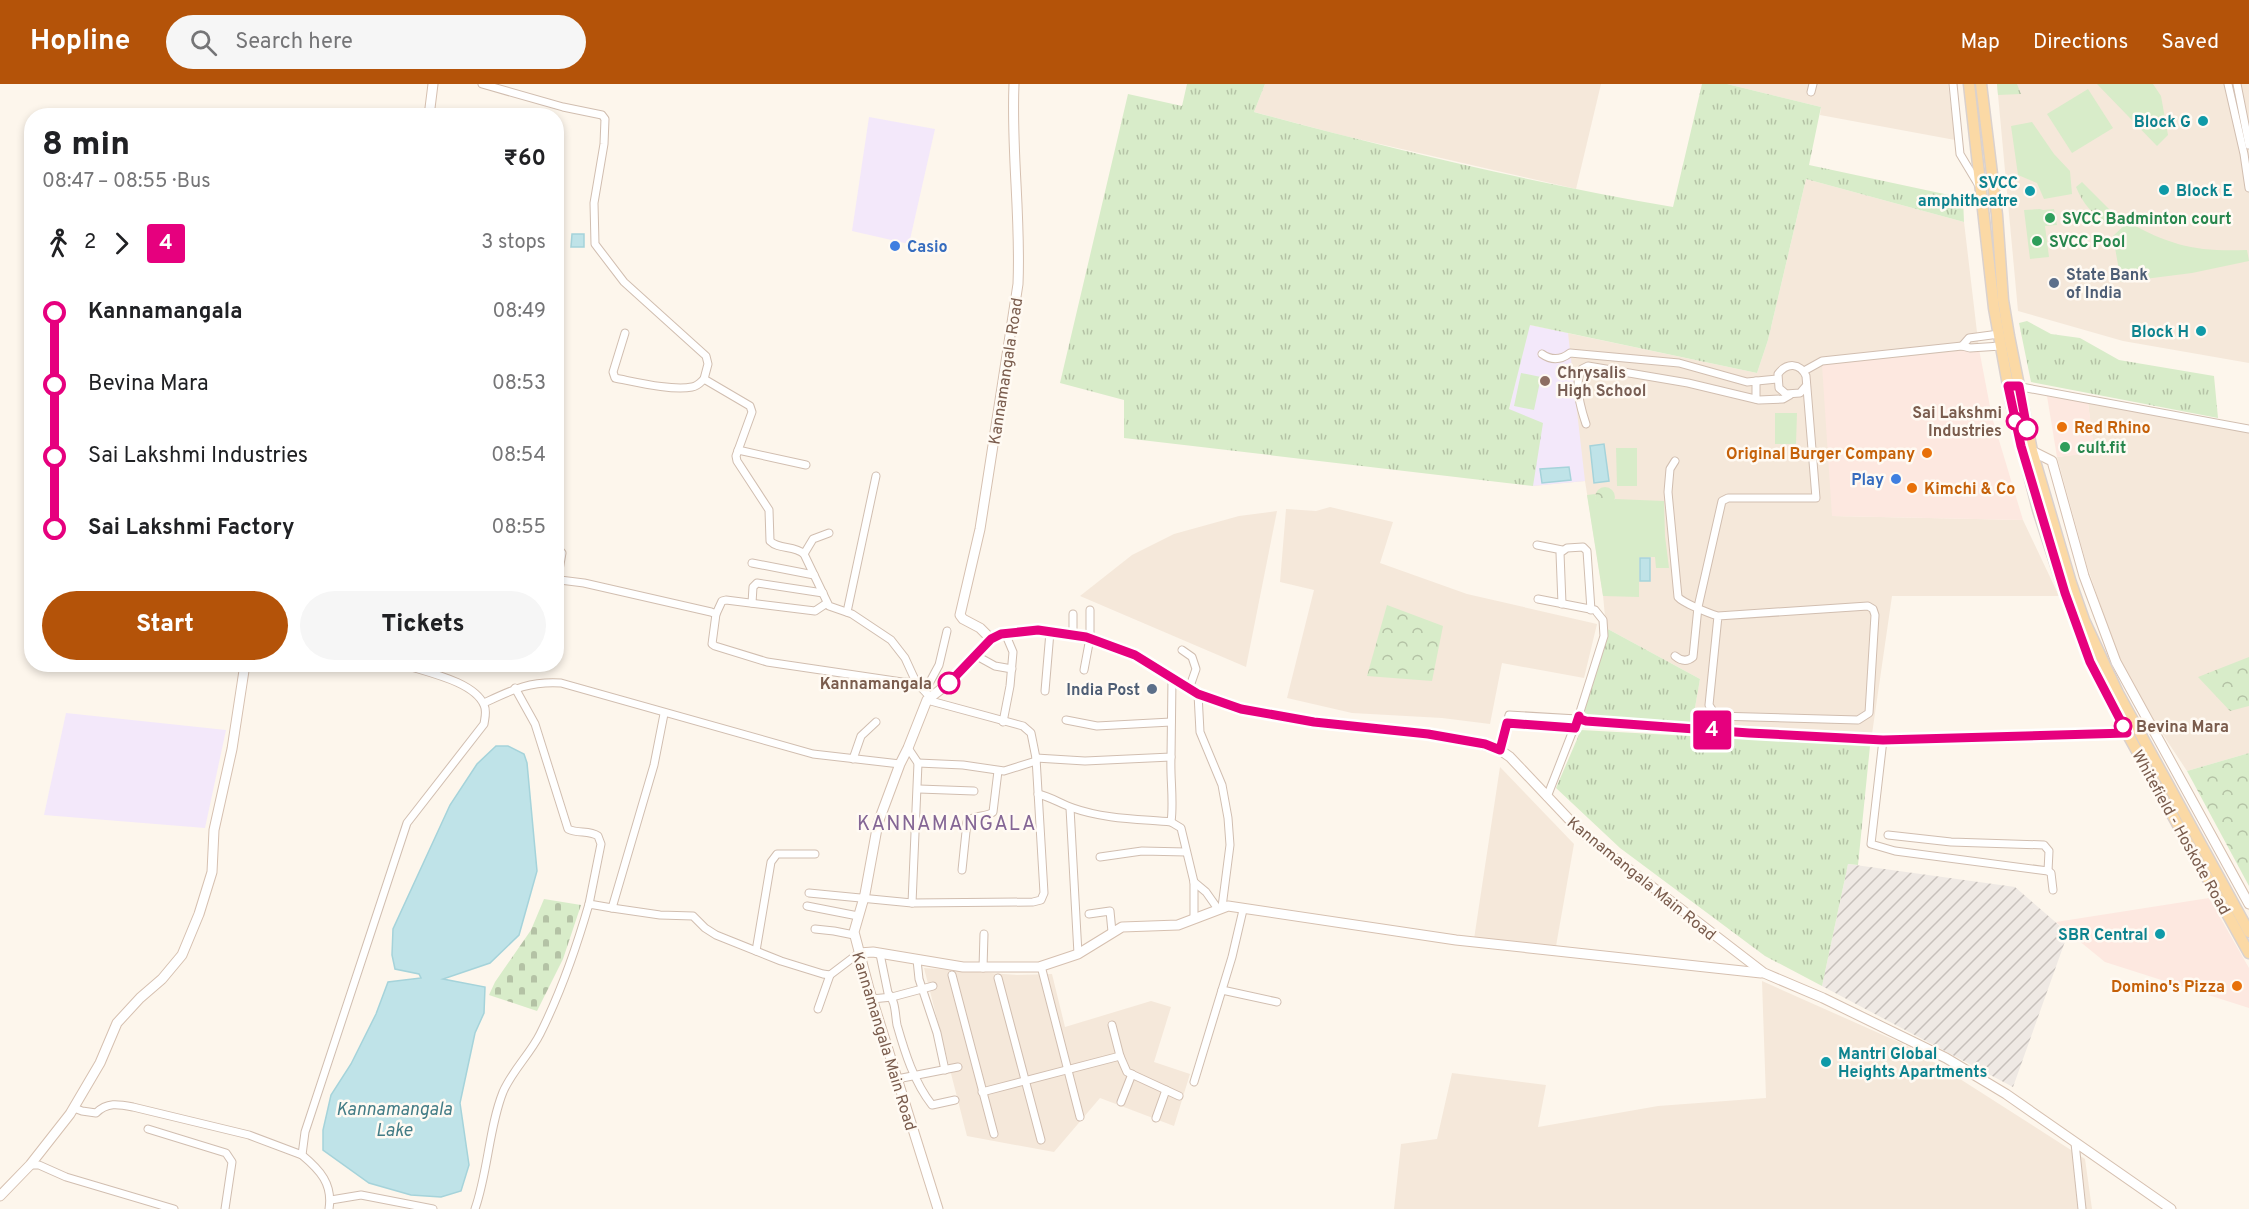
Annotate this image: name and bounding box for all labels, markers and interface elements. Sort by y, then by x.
search box [166,15,586,69]
text: Hopline [30,24,130,60]
icon: search [187,26,220,59]
text: Search here [235,29,353,56]
text: Map [1960,29,2000,56]
text: Directions [2033,29,2128,56]
text: Saved [2161,29,2219,56]
place label: Block G [2134,113,2191,133]
marker: Block G [2196,114,2210,128]
text: 8 min [42,125,130,167]
text: ₹60 [504,146,546,173]
text: 08:47 – 08:55 · Bus [42,169,211,195]
place label: SVCC amphitheatre [1918,174,2018,212]
place label: Block E [2176,182,2232,202]
marker: Block E [2157,183,2171,197]
marker: SVCC amphitheatre [2023,184,2037,198]
place label: SVCC Badminton court [2062,210,2231,230]
marker: SVCC Badminton court [2043,211,2057,225]
icon: walk [42,227,75,260]
icon: forward [105,227,138,260]
text: 2 [84,230,96,256]
text: 4 [159,230,173,257]
text: 3 stops [481,230,546,256]
place label: SVCC Pool [2049,233,2125,253]
marker: SVCC Pool [2030,234,2044,248]
place label: Casio [907,238,948,258]
marker: Casio [888,239,902,253]
place label: State Bank of India [2066,266,2148,304]
marker: State Bank of India [2047,276,2061,290]
street label: Kannamangala Road [985,296,1028,446]
text: Kannamangala [88,299,242,326]
text: 08:49 [492,299,546,325]
place label: Block H [2131,323,2189,343]
marker: Block H [2194,324,2208,338]
place label: Chrysalis High School [1557,364,1646,402]
text: Bevina Mara [88,371,209,398]
text: 08:53 [492,371,546,397]
marker: Chrysalis High School [1538,374,1552,388]
place label: Sai Lakshmi Industries [1912,404,2002,442]
marker: Sai Lakshmi Industries [2006,412,2024,430]
unlabelled marker [2016,418,2038,440]
place label: Red Rhino [2074,419,2151,439]
marker: Red Rhino [2055,420,2069,434]
place label: cult.fit [2077,439,2126,459]
marker: cult.fit [2058,440,2072,454]
text: Sai Lakshmi Industries [88,443,308,470]
text: 08:54 [491,443,546,469]
place label: Original Burger Company [1726,445,1915,465]
marker: Original Burger Company [1920,446,1934,460]
place label: Play [1851,471,1884,491]
marker: Play [1889,472,1903,486]
place label: Kimchi & Co [1924,480,2015,500]
marker: Kimchi & Co [1905,481,1919,495]
text: Sai Lakshmi Factory [88,515,294,542]
text: 08:55 [492,515,546,541]
button: Start [42,591,288,660]
button: Tickets [300,591,546,660]
marker: Kannamangala [938,672,960,694]
place label: Kannamangala [820,675,932,695]
place label: India Post [1066,681,1140,701]
marker: India Post [1145,682,1159,696]
line badge: 4 [1692,710,1732,750]
text: 4 [1705,717,1719,744]
marker: Bevina Mara [2114,717,2132,735]
place label: Bevina Mara [2136,718,2229,738]
street label: Whitefield - Hoskote Road [2127,747,2234,919]
district label: KANNAMANGALA [857,812,1037,838]
street label: Kannamangala Main Road [1562,813,1719,946]
place label: SBR Central [2058,926,2148,946]
marker: SBR Central [2153,927,2167,941]
street label: Kannamangala Main Road [846,950,920,1133]
place label: Domino's Pizza [2111,978,2225,998]
marker: Domino's Pizza [2230,979,2244,993]
place label: Mantri Global Heights Apartments [1838,1045,1987,1083]
marker: Mantri Global Heights Apartments [1819,1055,1833,1069]
water label: Kannamangala Lake [336,1099,453,1143]

